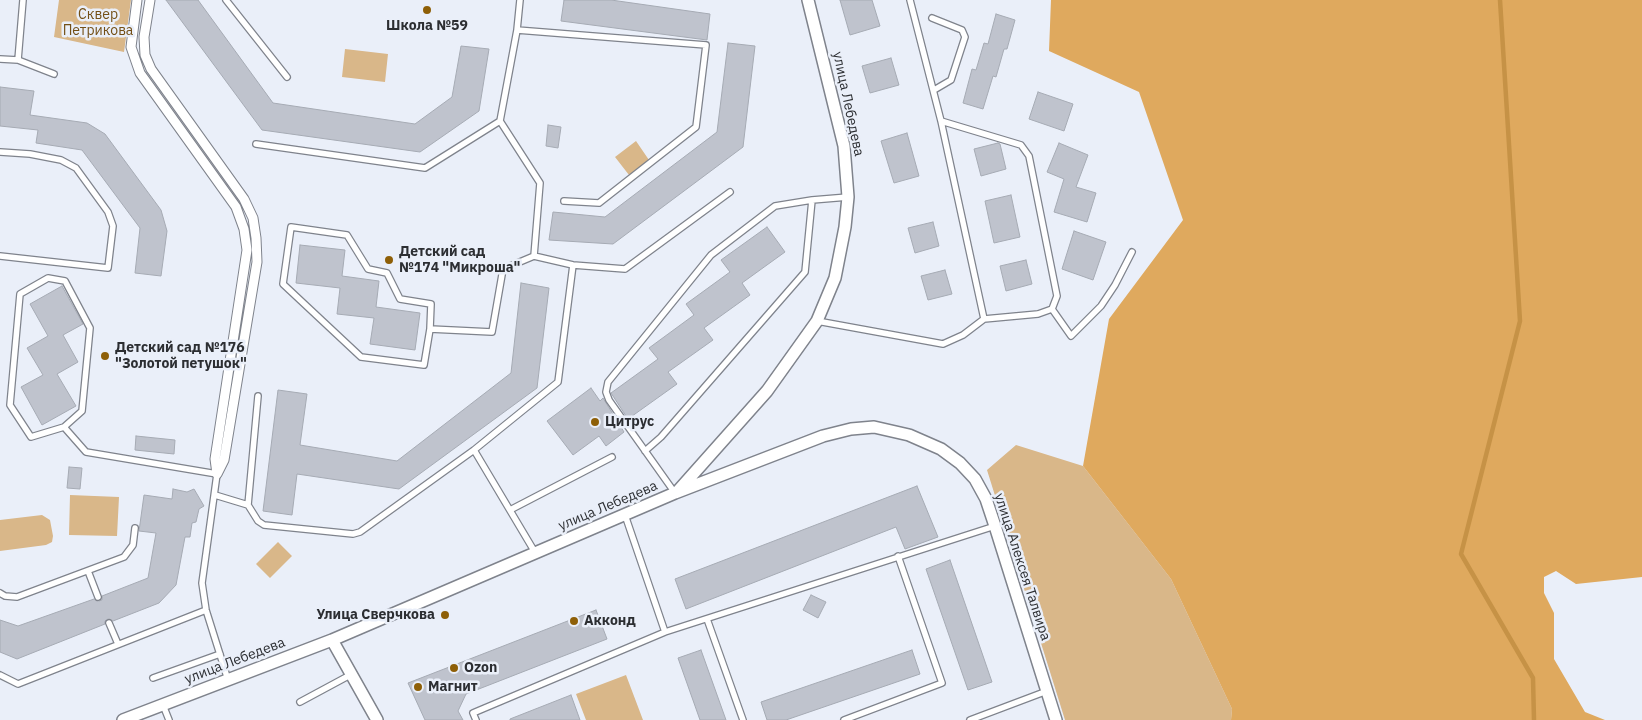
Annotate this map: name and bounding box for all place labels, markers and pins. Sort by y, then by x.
marker: Школа №59 [421,4,433,16]
place label: Школа №59 [386,18,468,34]
place label: Детский сад №174 "Микроша" [399,244,520,276]
marker: Детский сад №174 "Микроша" [383,254,395,266]
place label: Детский сад №176 "Золотой петушок" [115,340,247,372]
marker: Детский сад №176 "Золотой петушок" [99,350,111,362]
place label: Цитрус [605,414,654,430]
marker: Цитрус [589,416,601,428]
place label: Улица Сверчкова [316,607,435,623]
marker: Улица Сверчкова [439,609,451,621]
place label: Акконд [584,613,636,629]
marker: Акконд [568,615,580,627]
place label: Ozon [464,660,497,676]
marker: Ozon [448,662,460,674]
place label: Магнит [428,679,478,695]
marker: Магнит [412,681,424,693]

